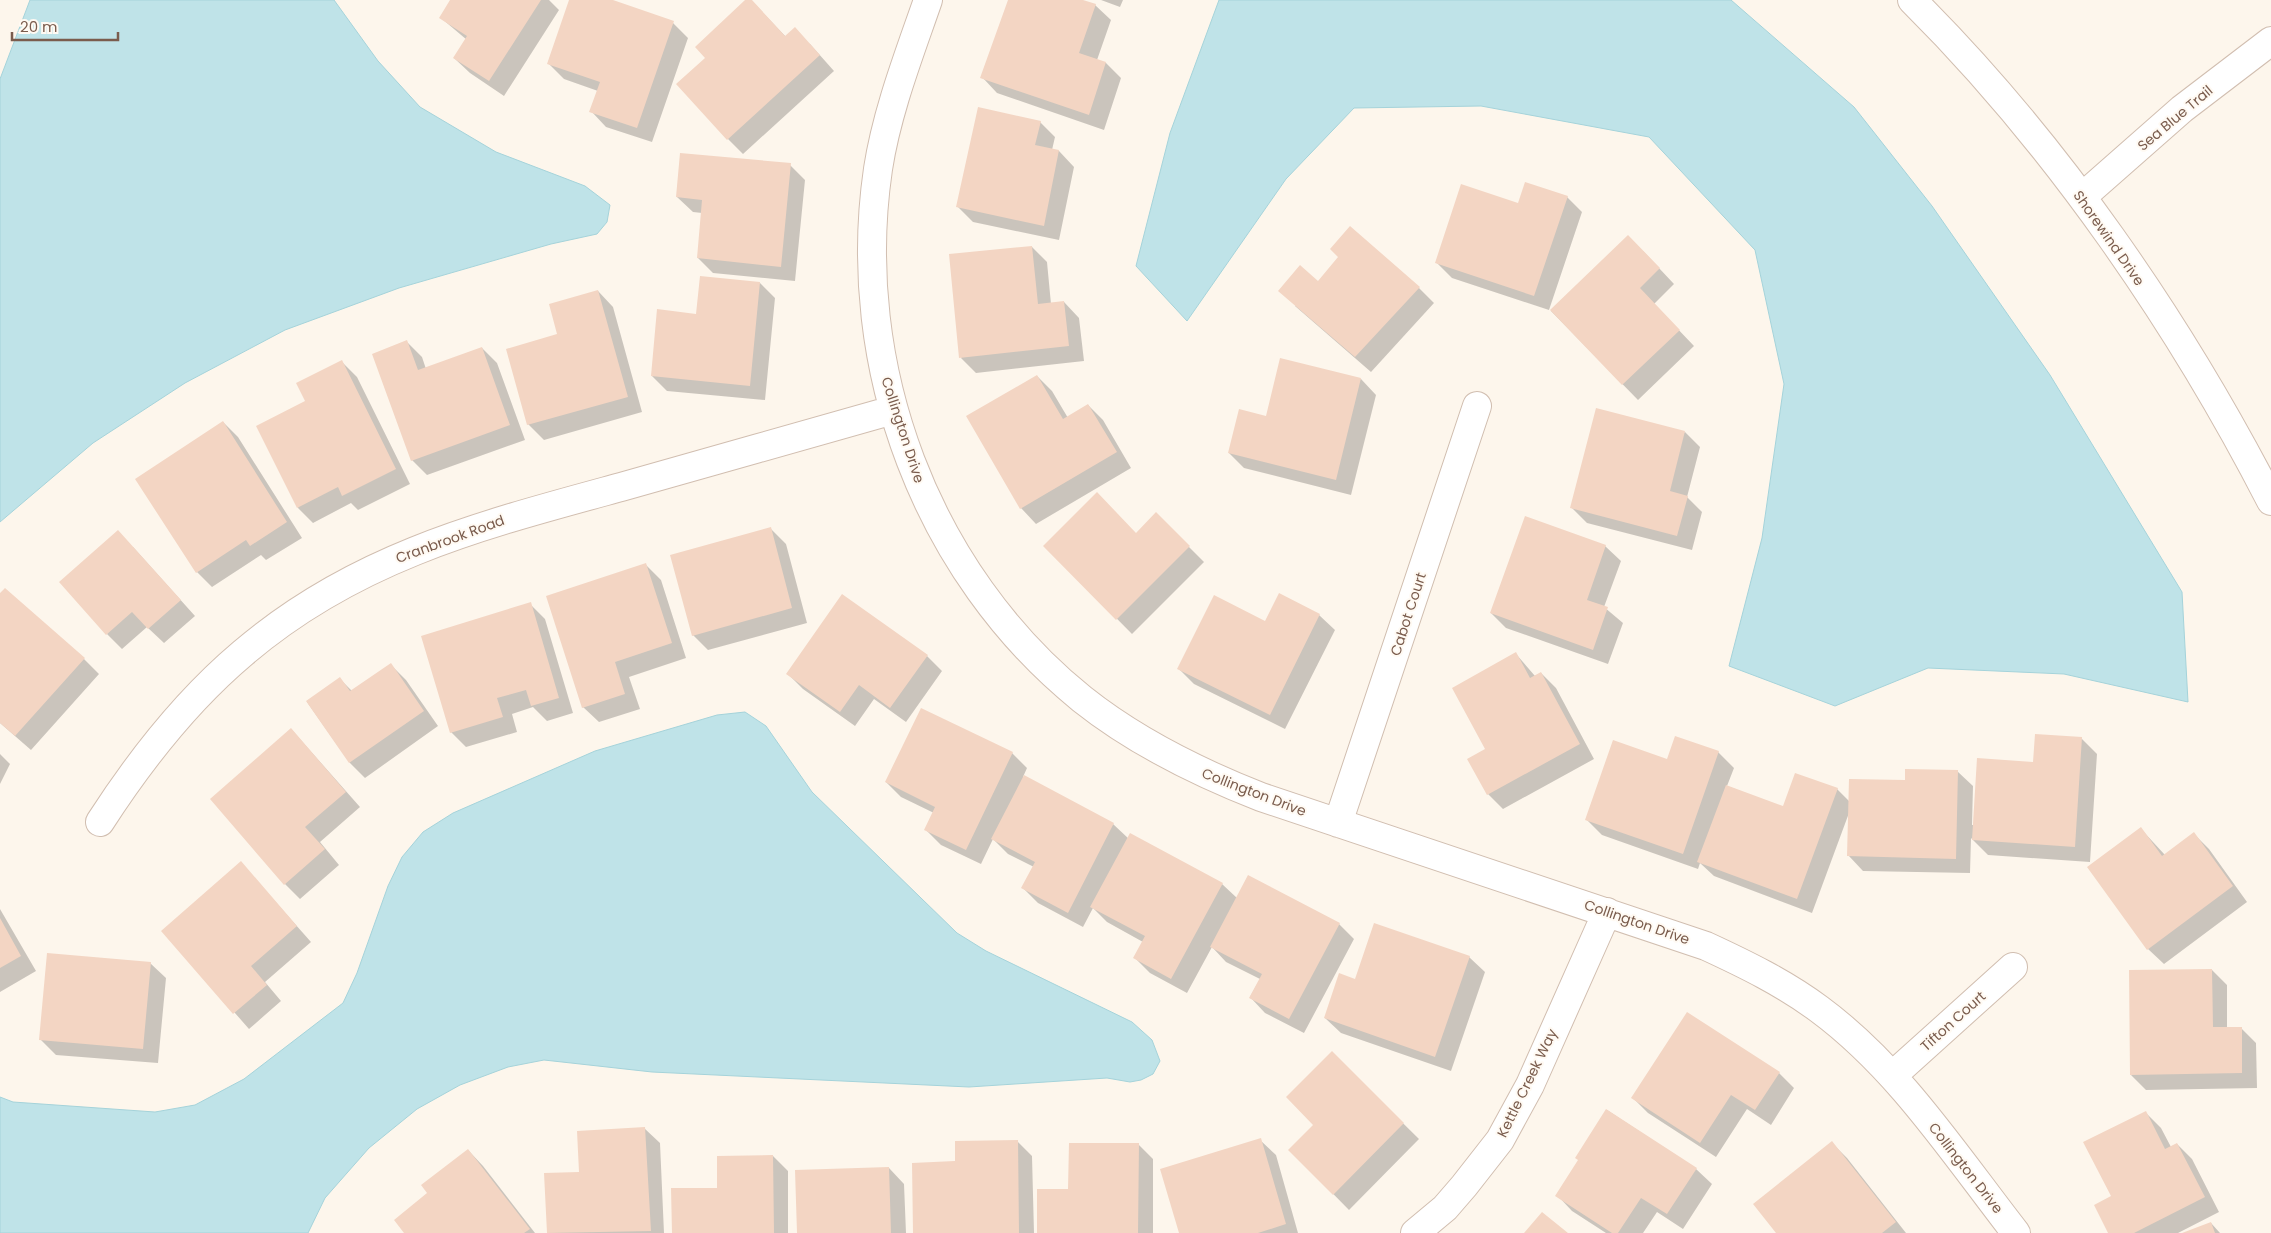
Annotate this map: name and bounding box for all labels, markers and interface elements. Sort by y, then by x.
scale bar [12,10,119,42]
text: 20 m [20,16,58,37]
street label: Sea Blue Trail [2133,81,2217,155]
street label: Shorewind Drive [2069,186,2150,290]
street label: Collington Drive [876,374,930,486]
street label: Cranbrook Road [393,510,507,568]
street label: Cabot Court [1385,570,1431,658]
street label: Collington Drive [1199,763,1309,821]
street label: Collington Drive [1582,895,1693,950]
street label: Tifton Court [1916,986,1990,1056]
street label: Kettle Creek Way [1492,1025,1562,1141]
street label: Collington Drive [1924,1118,2008,1218]

